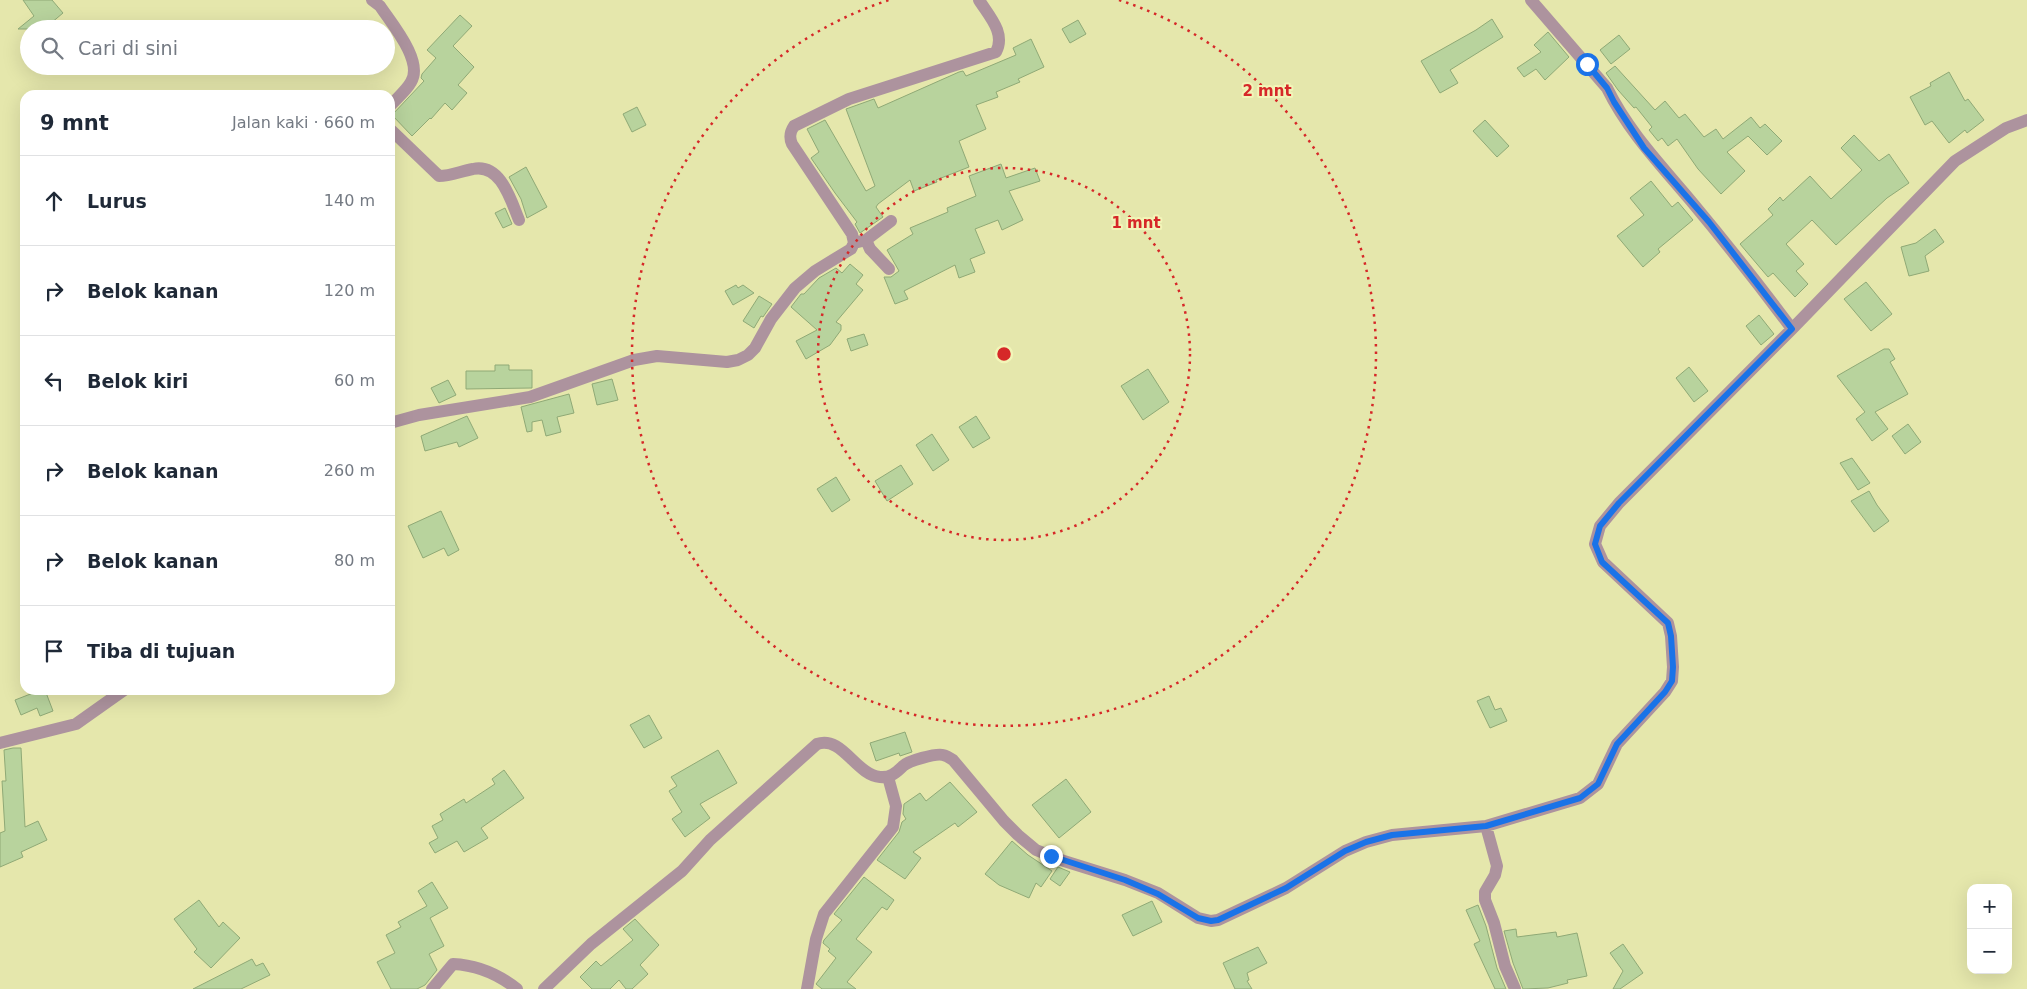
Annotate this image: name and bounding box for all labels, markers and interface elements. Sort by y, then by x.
search box [20,20,395,75]
icon: search [38,34,66,62]
text: Cari di sini [78,37,178,59]
route start [1576,53,1599,76]
text: 2 mnt [1242,82,1292,100]
text: 9 mnt [40,111,109,135]
text: Jalan kaki · 660 m [232,113,375,132]
icon: ahead [40,187,68,215]
text: Lurus [87,190,147,212]
text: 140 m [324,191,375,210]
text: 1 mnt [1111,214,1161,232]
icon: right [40,277,68,305]
text: Belok kanan [87,280,219,302]
text: 120 m [324,281,375,300]
centre of rings [995,345,1013,363]
icon: left [40,367,68,395]
text: Belok kiri [87,370,188,392]
text: 60 m [334,371,375,390]
icon: right [40,457,68,485]
text: Belok kanan [87,460,219,482]
text: 260 m [324,461,375,480]
icon: right [40,547,68,575]
text: Belok kanan [87,550,219,572]
text: 80 m [334,551,375,570]
icon: arrive [40,637,68,665]
text: Tiba di tujuan [87,640,235,662]
route end [1040,845,1063,868]
map controls [1967,884,2012,974]
button: + [1967,884,2012,929]
button: − [1967,929,2012,974]

